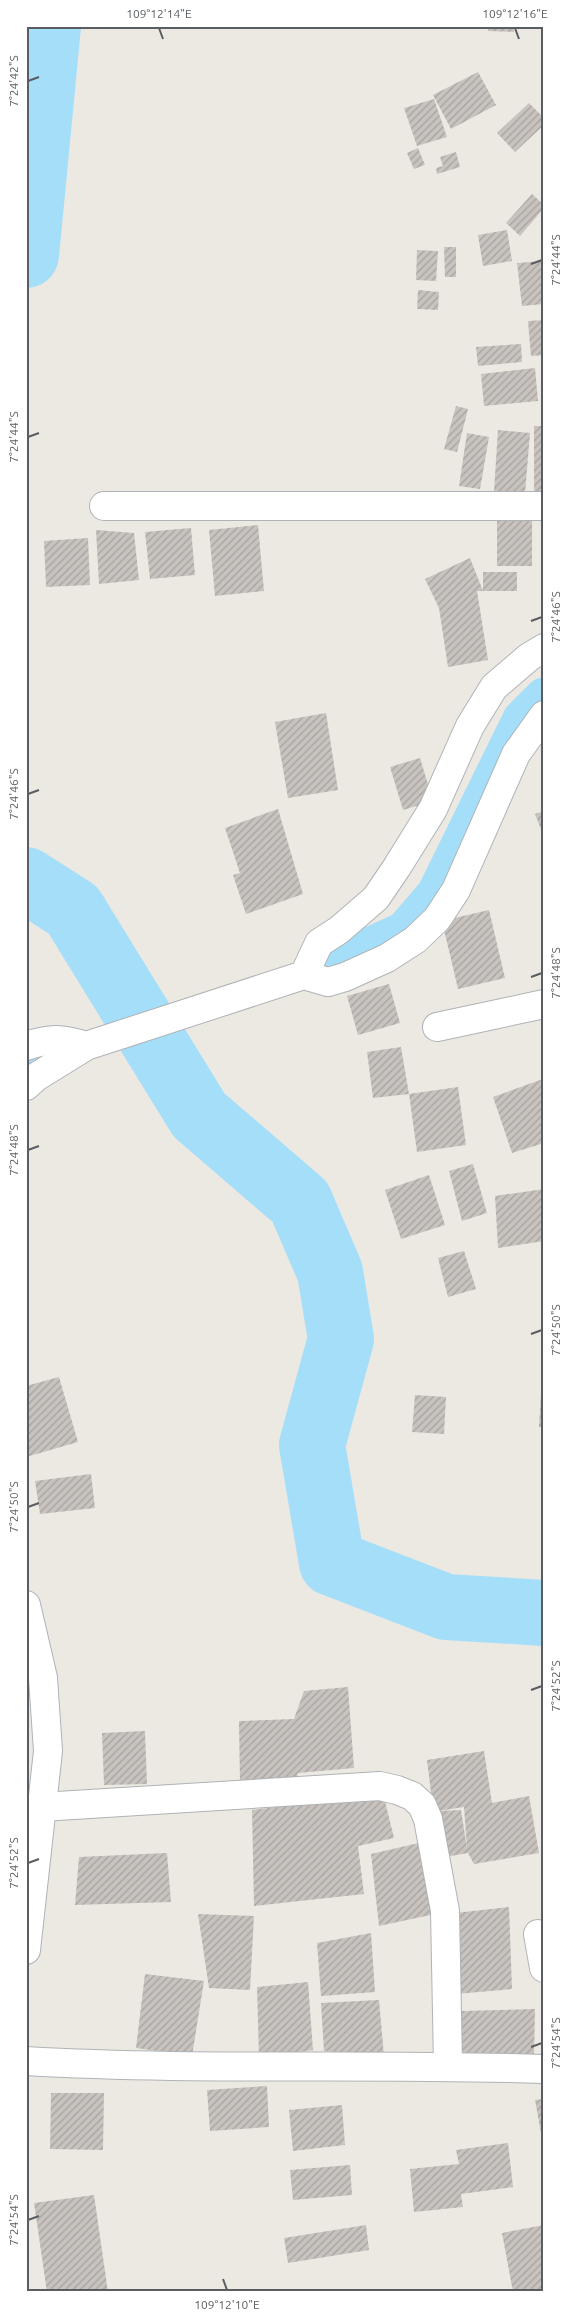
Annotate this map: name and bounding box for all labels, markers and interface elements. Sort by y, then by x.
text: 109°12'14"E [126,7,192,20]
text: 109°12'16"E [482,7,548,20]
text: 7°24'42"S [7,55,20,107]
text: 7°24'44"S [549,234,562,286]
text: 7°24'44"S [7,411,20,463]
text: 7°24'46"S [549,591,562,643]
text: 7°24'46"S [7,768,20,820]
text: 7°24'48"S [549,947,562,999]
text: 7°24'48"S [7,1124,20,1176]
text: 7°24'50"S [549,1304,562,1356]
text: 7°24'50"S [7,1481,20,1533]
text: 7°24'52"S [549,1660,562,1712]
text: 7°24'52"S [7,1837,20,1889]
text: 7°24'54"S [549,2017,562,2069]
text: 7°24'54"S [7,2194,20,2246]
text: 109°12'10"E [194,2298,260,2311]

